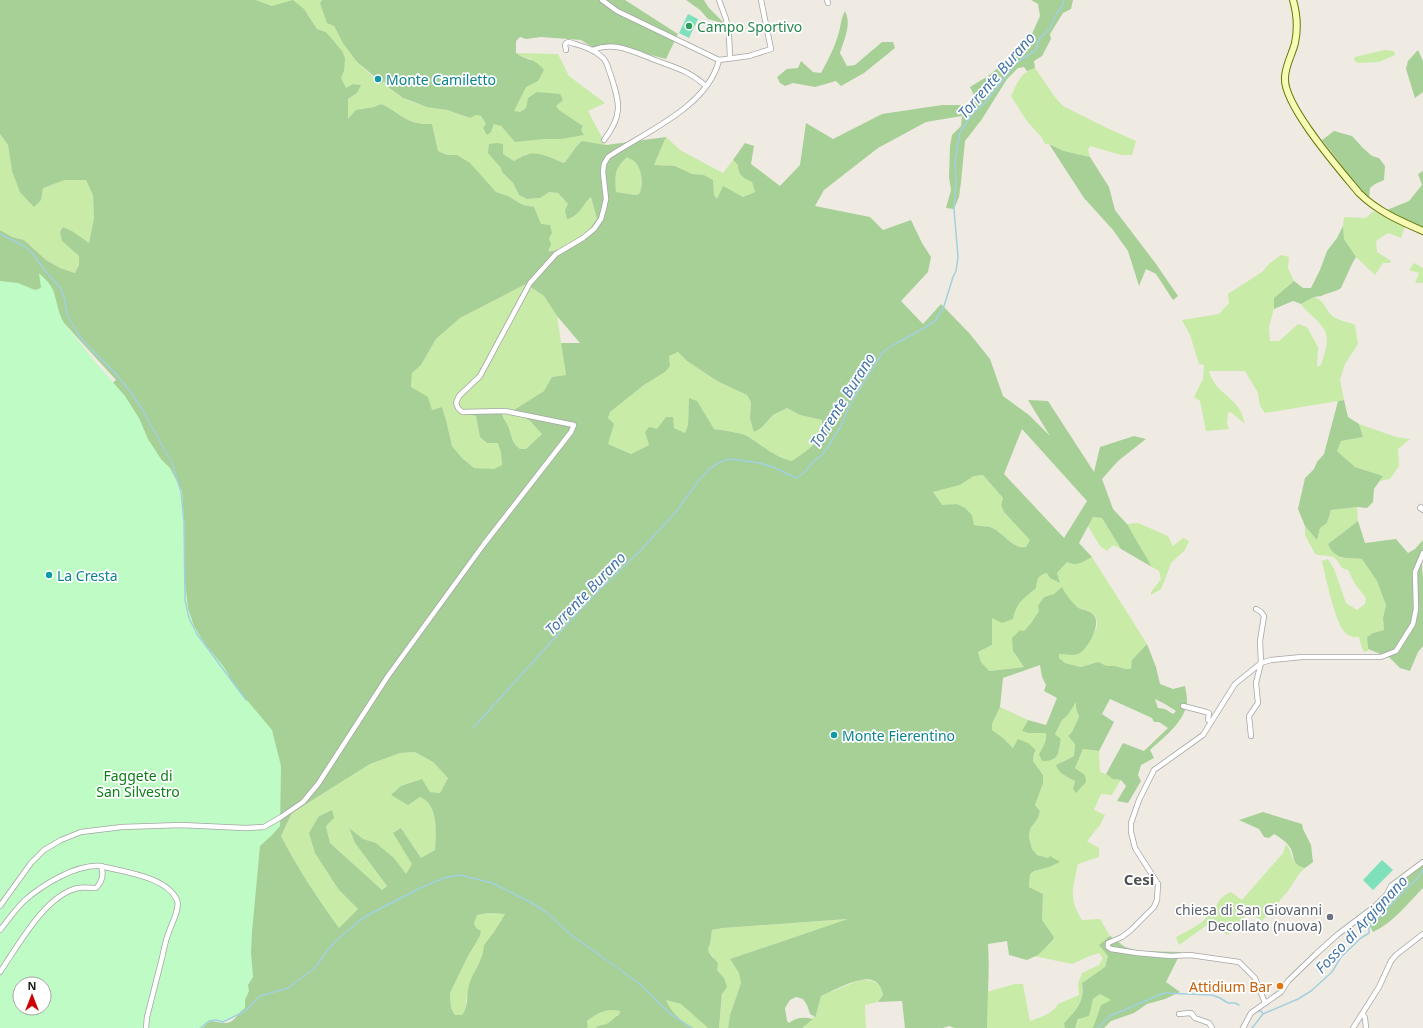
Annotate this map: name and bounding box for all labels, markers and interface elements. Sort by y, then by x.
place label: Campo Sportivo [697,17,802,36]
marker: Campo Sportivo [684,21,694,31]
water label: Torrente Burano [953,28,1039,122]
place label: Monte Camiletto [386,70,496,89]
marker: Monte Camiletto [373,74,383,84]
water label: Torrente Burano [805,349,879,451]
water label: Torrente Burano [540,547,630,639]
place label: La Cresta [57,566,118,585]
marker: La Cresta [44,570,54,580]
place label: Monte Fierentino [842,726,955,745]
marker: Monte Fierentino [829,730,839,740]
park label: Faggete di San Silvestro [96,766,180,801]
district label: Cesi [1124,869,1154,889]
water label: Fosso di Argignano [1310,871,1412,977]
place label: chiesa di San Giovanni Decollato (nuova) [1175,900,1322,935]
marker: chiesa di San Giovanni Decollato (nuova) [1325,912,1335,922]
north arrow [12,976,52,1016]
place label: Attidium Bar [1189,977,1272,996]
text: N [28,978,36,993]
marker: Attidium Bar [1275,981,1285,991]

